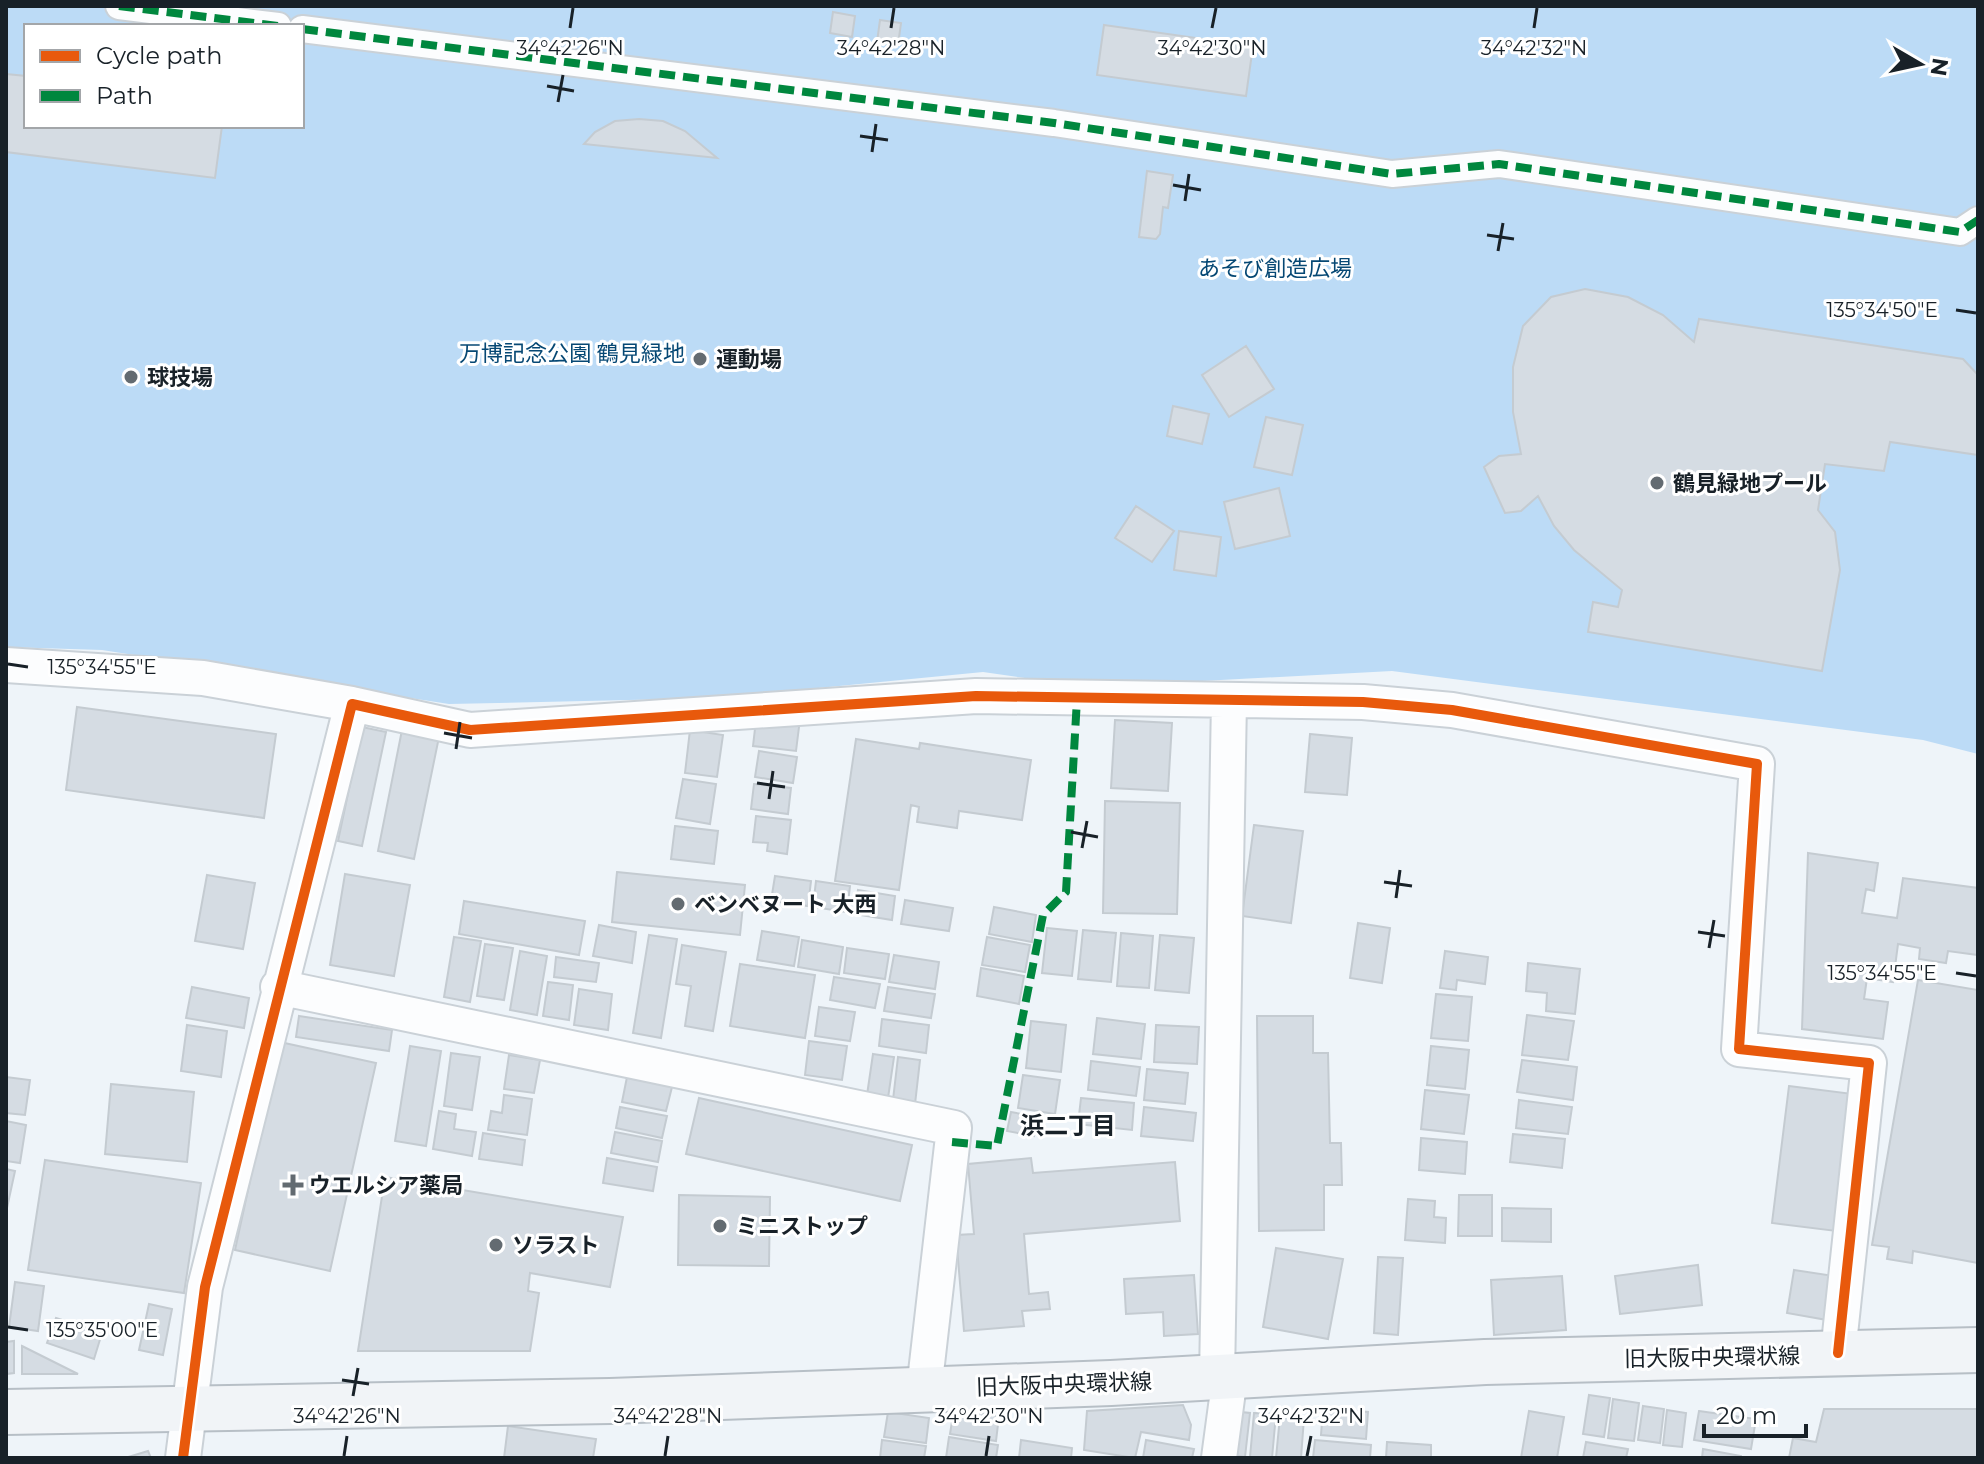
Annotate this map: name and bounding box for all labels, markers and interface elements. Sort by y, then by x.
legend [24,24,304,128]
north arrow [1880,24,1960,104]
text: 34°42'26"N [516,36,624,60]
text: 34°42'28"N [837,36,945,60]
text: 34°42'30"N [1158,36,1266,60]
text: 34°42'32"N [1481,36,1587,60]
text: Cycle path [96,41,223,70]
text: N [1925,56,1954,78]
text: Path [96,81,153,110]
park label: あそび創造広場 [1198,255,1352,282]
text: 135°34'50"E [1826,298,1938,322]
park label: 万博記念公園 鶴見緑地 [459,340,685,367]
place label: 運動場 [716,346,782,373]
marker: 運動場 [691,350,709,368]
place label: 球技場 [147,364,213,391]
marker: 球技場 [122,368,140,386]
place label: 鶴見緑地プール [1673,470,1827,497]
marker: 鶴見緑地プール [1648,474,1666,492]
text: 135°34'55"E [47,655,157,679]
place label: ベンベヌート 大西 [694,891,876,918]
marker: ベンベヌート 大西 [669,895,687,913]
text: 135°34'55"E [1827,961,1937,985]
district label: 浜二丁目 [1020,1111,1116,1140]
place label: ウエルシア薬局 [309,1172,463,1199]
marker: ウエルシア薬局 [284,1176,302,1194]
place label: ミニストップ [736,1213,868,1240]
marker: ミニストップ [711,1217,729,1235]
place label: ソラスト [512,1232,600,1259]
marker: ソラスト [487,1236,505,1254]
text: 135°35'00"E [46,1318,158,1342]
street label: 旧大阪中央環状線 [1624,1342,1800,1373]
street label: 旧大阪中央環状線 [976,1368,1152,1401]
scale bar [1704,1388,1806,1438]
text: 20 m [1716,1401,1777,1430]
text: 34°42'26"N [293,1404,401,1428]
text: 34°42'28"N [614,1404,722,1428]
text: 34°42'30"N [935,1404,1043,1428]
text: 34°42'32"N [1258,1404,1364,1428]

